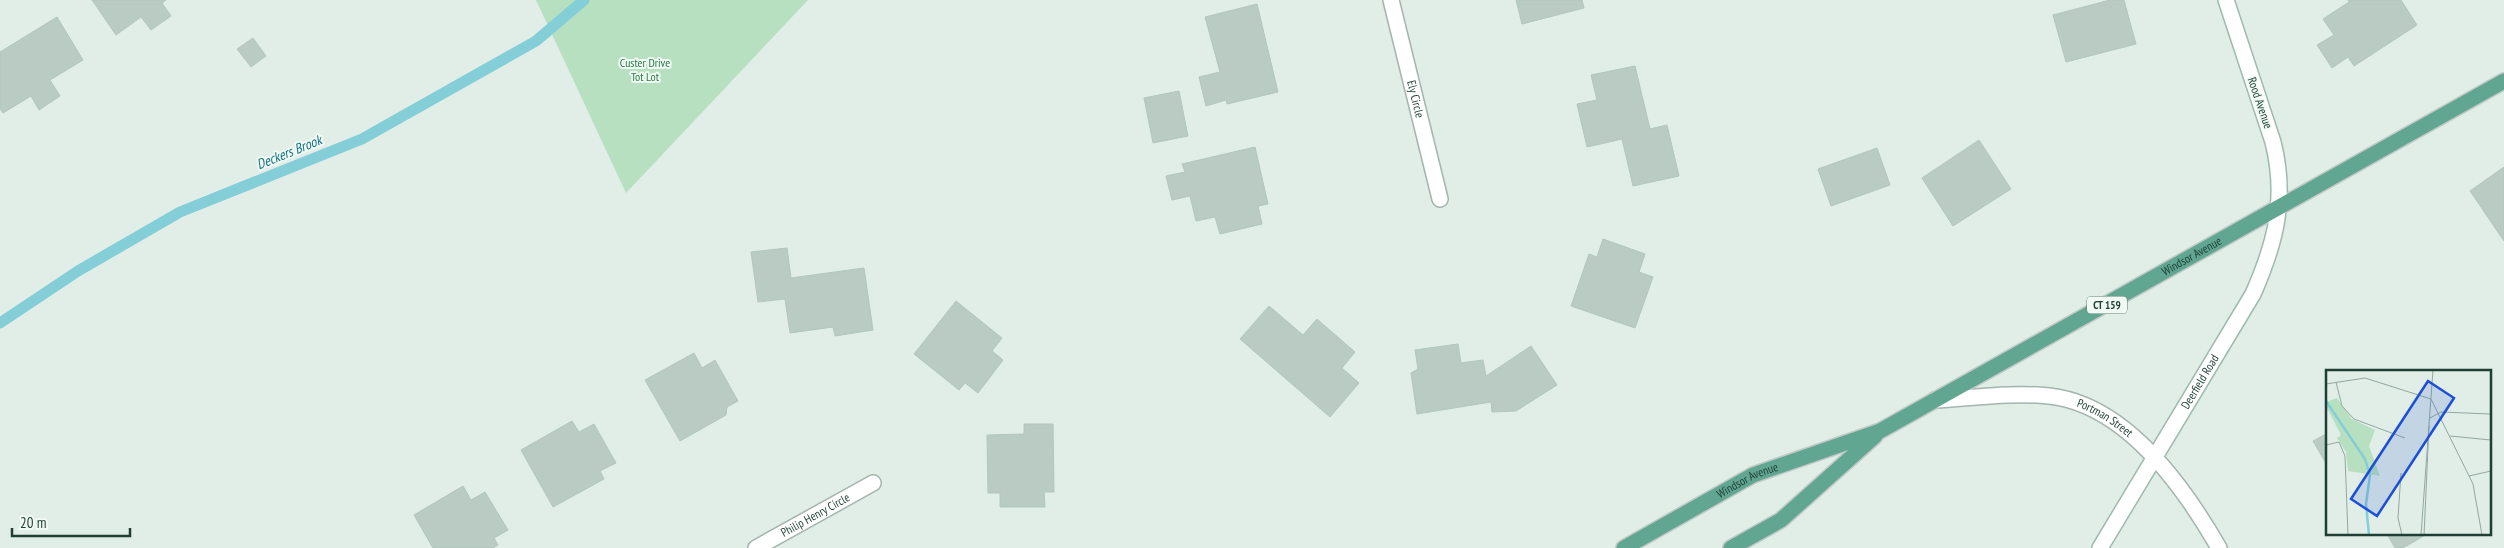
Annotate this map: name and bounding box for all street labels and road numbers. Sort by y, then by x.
street label: Rood Avenue [2245,75,2276,131]
street label: Ely Circle [1404,79,1428,119]
street label: Windsor Avenue [2159,233,2224,279]
road number: CT 159 [2087,296,2127,314]
street label: Deerfield Road [2178,352,2222,411]
street label: Portman Street [2075,395,2137,440]
street label: Windsor Avenue [1714,459,1780,501]
street label: Philip Henry Circle [778,489,852,540]

